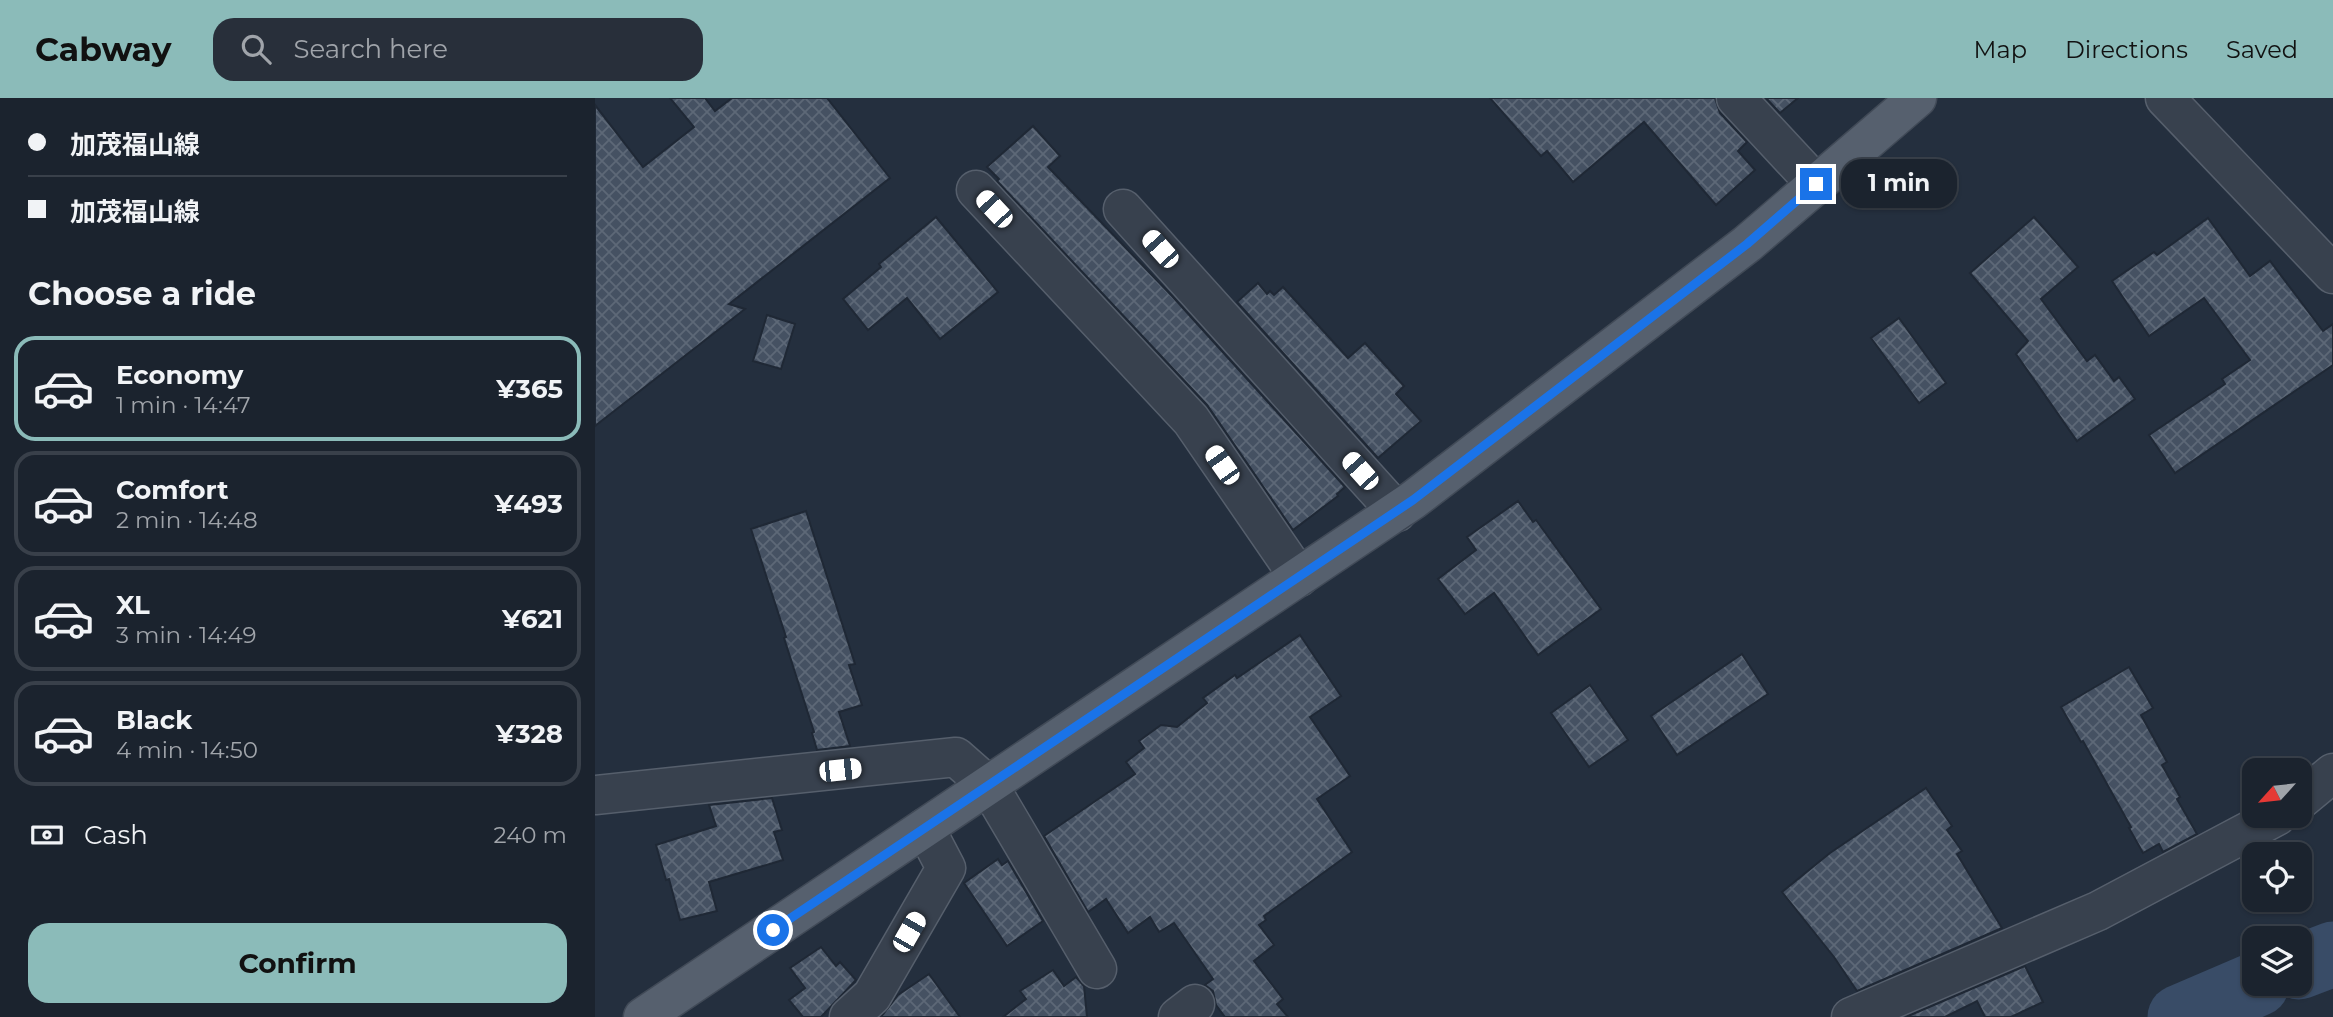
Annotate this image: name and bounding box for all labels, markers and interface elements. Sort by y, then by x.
search box [213,18,703,81]
text: Cabway [35,29,171,69]
icon: search [237,30,275,68]
text: Search here [293,33,448,65]
text: Map [1974,35,2027,64]
text: Directions [2065,35,2188,64]
text: Saved [2226,35,2298,64]
text: 加茂福山線 [70,129,200,161]
callout: 1 min [1841,160,1956,208]
route end [1800,168,1832,200]
text: 1 min [1868,169,1930,197]
car [972,186,1017,232]
text: 加茂福山線 [70,196,200,228]
car [1139,226,1182,272]
text: Choose a ride [28,274,256,313]
icon: car [32,357,95,420]
text: Economy [116,359,243,391]
text: ¥365 [496,373,563,405]
text: 1 min · 14:47 [116,391,250,419]
car [1202,442,1243,488]
car [1339,448,1382,494]
icon: car [32,472,95,535]
text: Comfort [116,474,228,506]
text: ¥493 [495,488,563,520]
text: 2 min · 14:48 [116,506,258,534]
icon: car [32,587,95,650]
text: XL [116,589,150,621]
text: ¥621 [502,603,563,635]
text: 3 min · 14:49 [116,621,257,649]
icon: car [32,702,95,765]
text: Black [116,704,192,736]
text: ¥328 [496,718,563,750]
text: 4 min · 14:50 [116,736,258,764]
car [819,757,862,783]
north arrow [2242,758,2312,828]
map controls [2242,758,2312,996]
icon: cash [28,816,66,854]
text: Cash [84,819,148,851]
text: 240 m [494,821,567,849]
button: locate [2242,842,2312,912]
car [890,909,929,955]
route start [757,914,789,946]
button: Confirm [28,923,567,1003]
button: layers [2242,926,2312,996]

